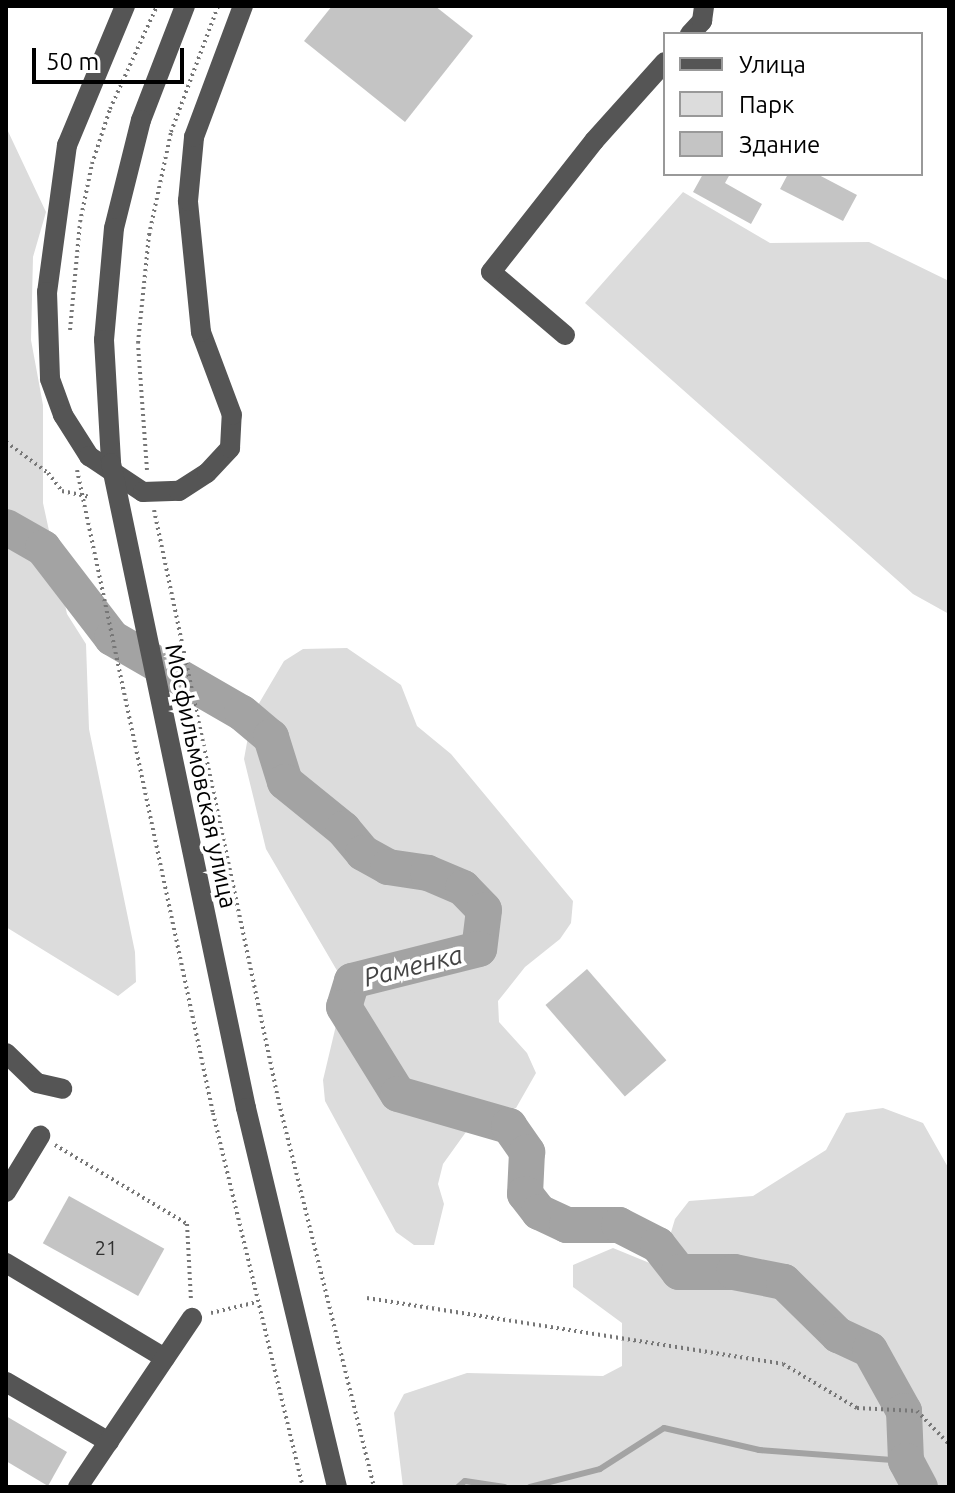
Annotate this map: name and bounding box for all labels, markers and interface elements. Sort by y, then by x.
scale bar [36,32,188,82]
legend [663,32,923,176]
text: 50 m [46,48,99,75]
text: Улица [739,51,806,78]
text: Парк [739,91,794,118]
text: Здание [739,131,820,158]
street label: Мосфильмовская улица [159,641,243,911]
water label: Раменка [360,939,466,993]
house number: 21 [95,1235,117,1259]

